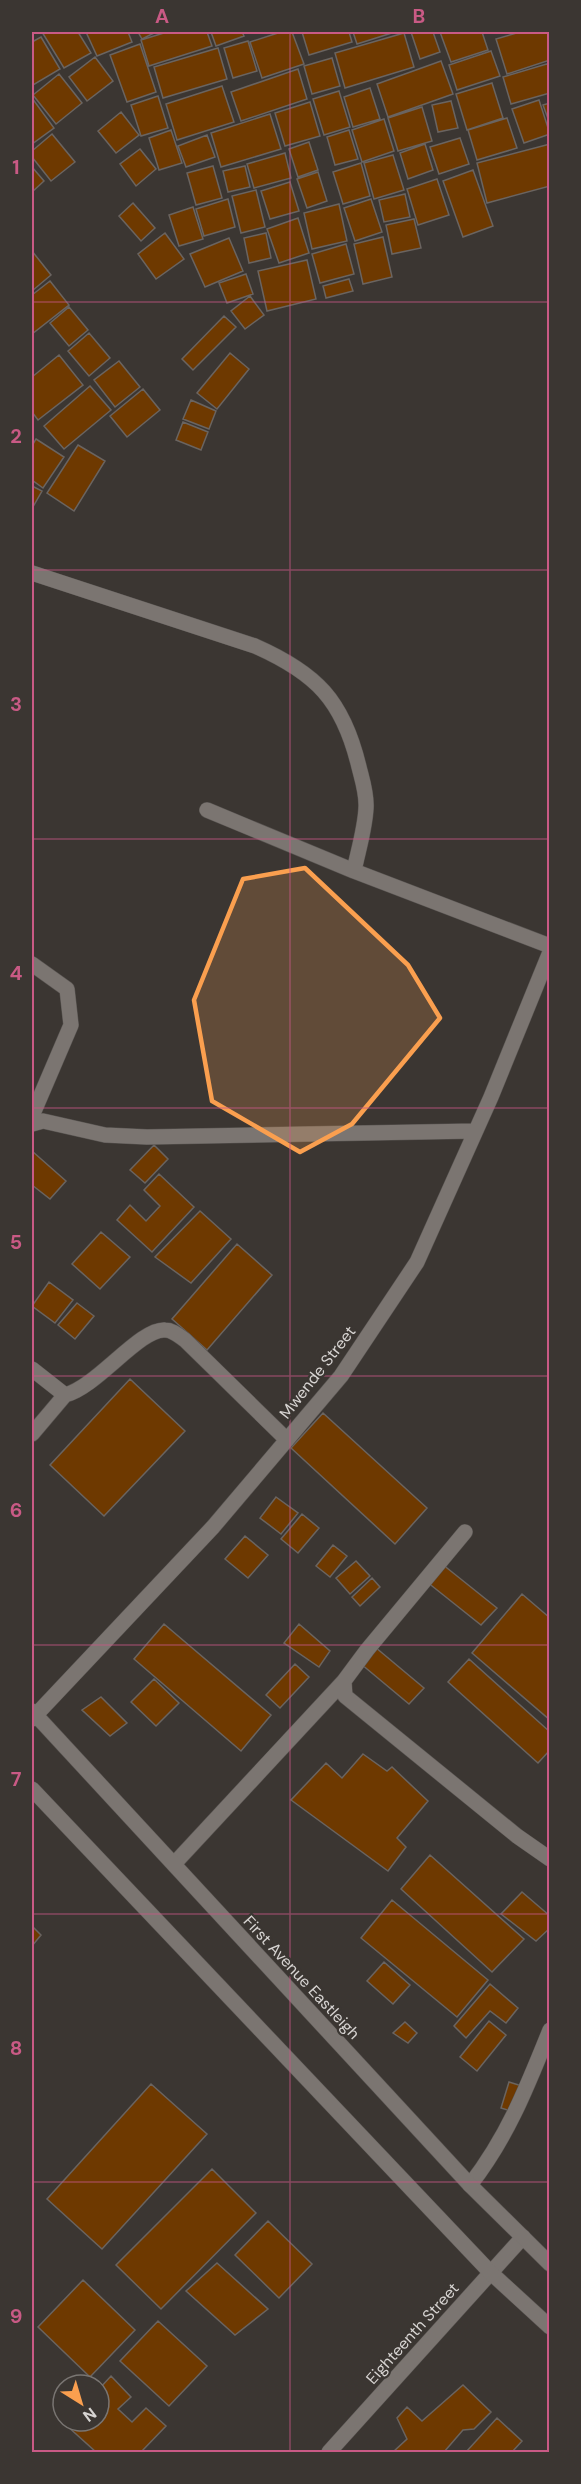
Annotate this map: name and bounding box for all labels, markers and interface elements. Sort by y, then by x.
text: A [155,3,169,29]
text: B [413,3,425,29]
text: 1 [12,154,20,180]
text: 2 [10,423,22,449]
text: 3 [10,691,22,717]
text: 4 [10,960,23,986]
text: 5 [10,1229,22,1255]
street label: Mwende Street [275,1322,360,1423]
text: 6 [10,1497,22,1523]
text: 7 [11,1766,22,1792]
street label: First Avenue Eastleigh [239,1911,364,2044]
text: 8 [10,2035,22,2061]
street label: Eighteenth Street [361,2278,464,2388]
text: 9 [10,2303,22,2329]
north arrow [51,2373,111,2433]
text: N [79,2403,101,2426]

